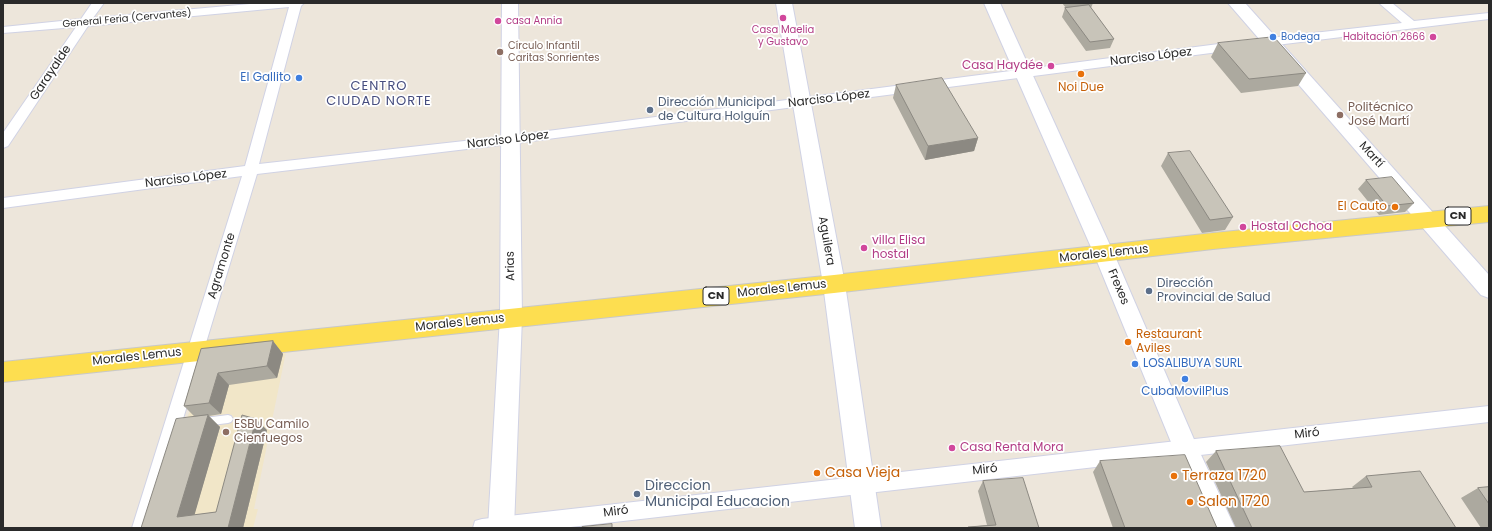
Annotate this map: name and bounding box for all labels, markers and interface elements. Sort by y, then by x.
street label: General Feria (Cervantes) [62,7,192,31]
marker: Casa Maelia y Gustavo [778,13,788,23]
place label: casa Annia [506,15,562,27]
marker: casa Annia [493,16,503,26]
place label: Casa Maelia y Gustavo [752,24,814,48]
place label: Bodega [1281,31,1320,43]
place label: Habitación 2666 [1343,31,1425,43]
marker: Bodega [1268,32,1278,42]
marker: Habitación 2666 [1428,32,1438,42]
place label: Círculo Infantil Caritas Sonrientes [508,40,599,64]
street label: Garayalde [27,43,75,103]
street label: Narciso López [1109,45,1193,69]
marker: Círculo Infantil Caritas Sonrientes [495,47,505,57]
place label: Casa Haydée [962,59,1043,73]
marker: Casa Haydée [1046,61,1056,71]
marker: Noi Due [1076,69,1086,79]
place label: El Gallito [240,71,291,85]
marker: El Gallito [294,73,304,83]
district label: CENTRO CIUDAD NORTE [326,79,432,110]
place label: Noi Due [1058,81,1104,95]
street label: Narciso López [787,87,871,111]
place label: Dirección Municipal de Cultura Holguín [658,96,775,124]
place label: Politécnico José Martí [1348,101,1413,129]
marker: Dirección Municipal de Cultura Holguín [645,105,655,115]
marker: Politécnico José Martí [1335,110,1345,120]
street label: Narciso López [466,128,550,152]
street label: Martí [1356,139,1386,171]
street label: Narciso López [144,167,228,191]
place label: El Cauto [1338,200,1387,214]
marker: El Cauto [1390,202,1400,212]
road number: CN [1445,207,1471,225]
street label: Aguilera [815,215,837,267]
place label: Hostal Ochoa [1251,220,1332,234]
marker: Hostal Ochoa [1238,222,1248,232]
street label: Agramonte [205,231,239,301]
place label: villa Elisa hostal [872,234,925,262]
street label: Morales Lemus [1059,242,1149,266]
marker: villa Elisa hostal [859,243,869,253]
street label: Arias [504,251,518,281]
street label: Frexes [1104,267,1132,307]
street label: Morales Lemus [737,277,827,301]
place label: Dirección Provincial de Salud [1157,277,1271,305]
marker: Dirección Provincial de Salud [1144,286,1154,296]
road number: CN [703,287,729,305]
street label: Morales Lemus [415,311,505,335]
place label: Restaurant Aviles [1136,328,1202,356]
marker: Restaurant Aviles [1123,337,1133,347]
street label: Morales Lemus [92,345,182,369]
place label: LOSALIBUYA SURL [1143,357,1242,371]
marker: LOSALIBUYA SURL [1130,359,1140,369]
marker: CubaMovilPlus [1180,374,1190,384]
place label: CubaMovilPlus [1141,385,1229,399]
place label: ESBU Camilo Cienfuegos [234,418,309,446]
street label: Miró [1294,426,1320,442]
marker: ESBU Camilo Cienfuegos [221,427,231,437]
place label: Casa Renta Mora [960,441,1064,455]
marker: Casa Renta Mora [947,443,957,453]
street label: Miró [972,462,998,478]
place label: Casa Vieja [825,465,900,481]
marker: Casa Vieja [812,468,822,478]
place label: Terraza 1720 [1182,468,1267,484]
marker: Terraza 1720 [1169,471,1179,481]
place label: Direccion Municipal Educacion [645,478,790,510]
marker: Direccion Municipal Educacion [632,489,642,499]
place label: Salon 1720 [1198,494,1270,510]
marker: Salon 1720 [1185,497,1195,507]
street label: Miró [602,503,630,521]

